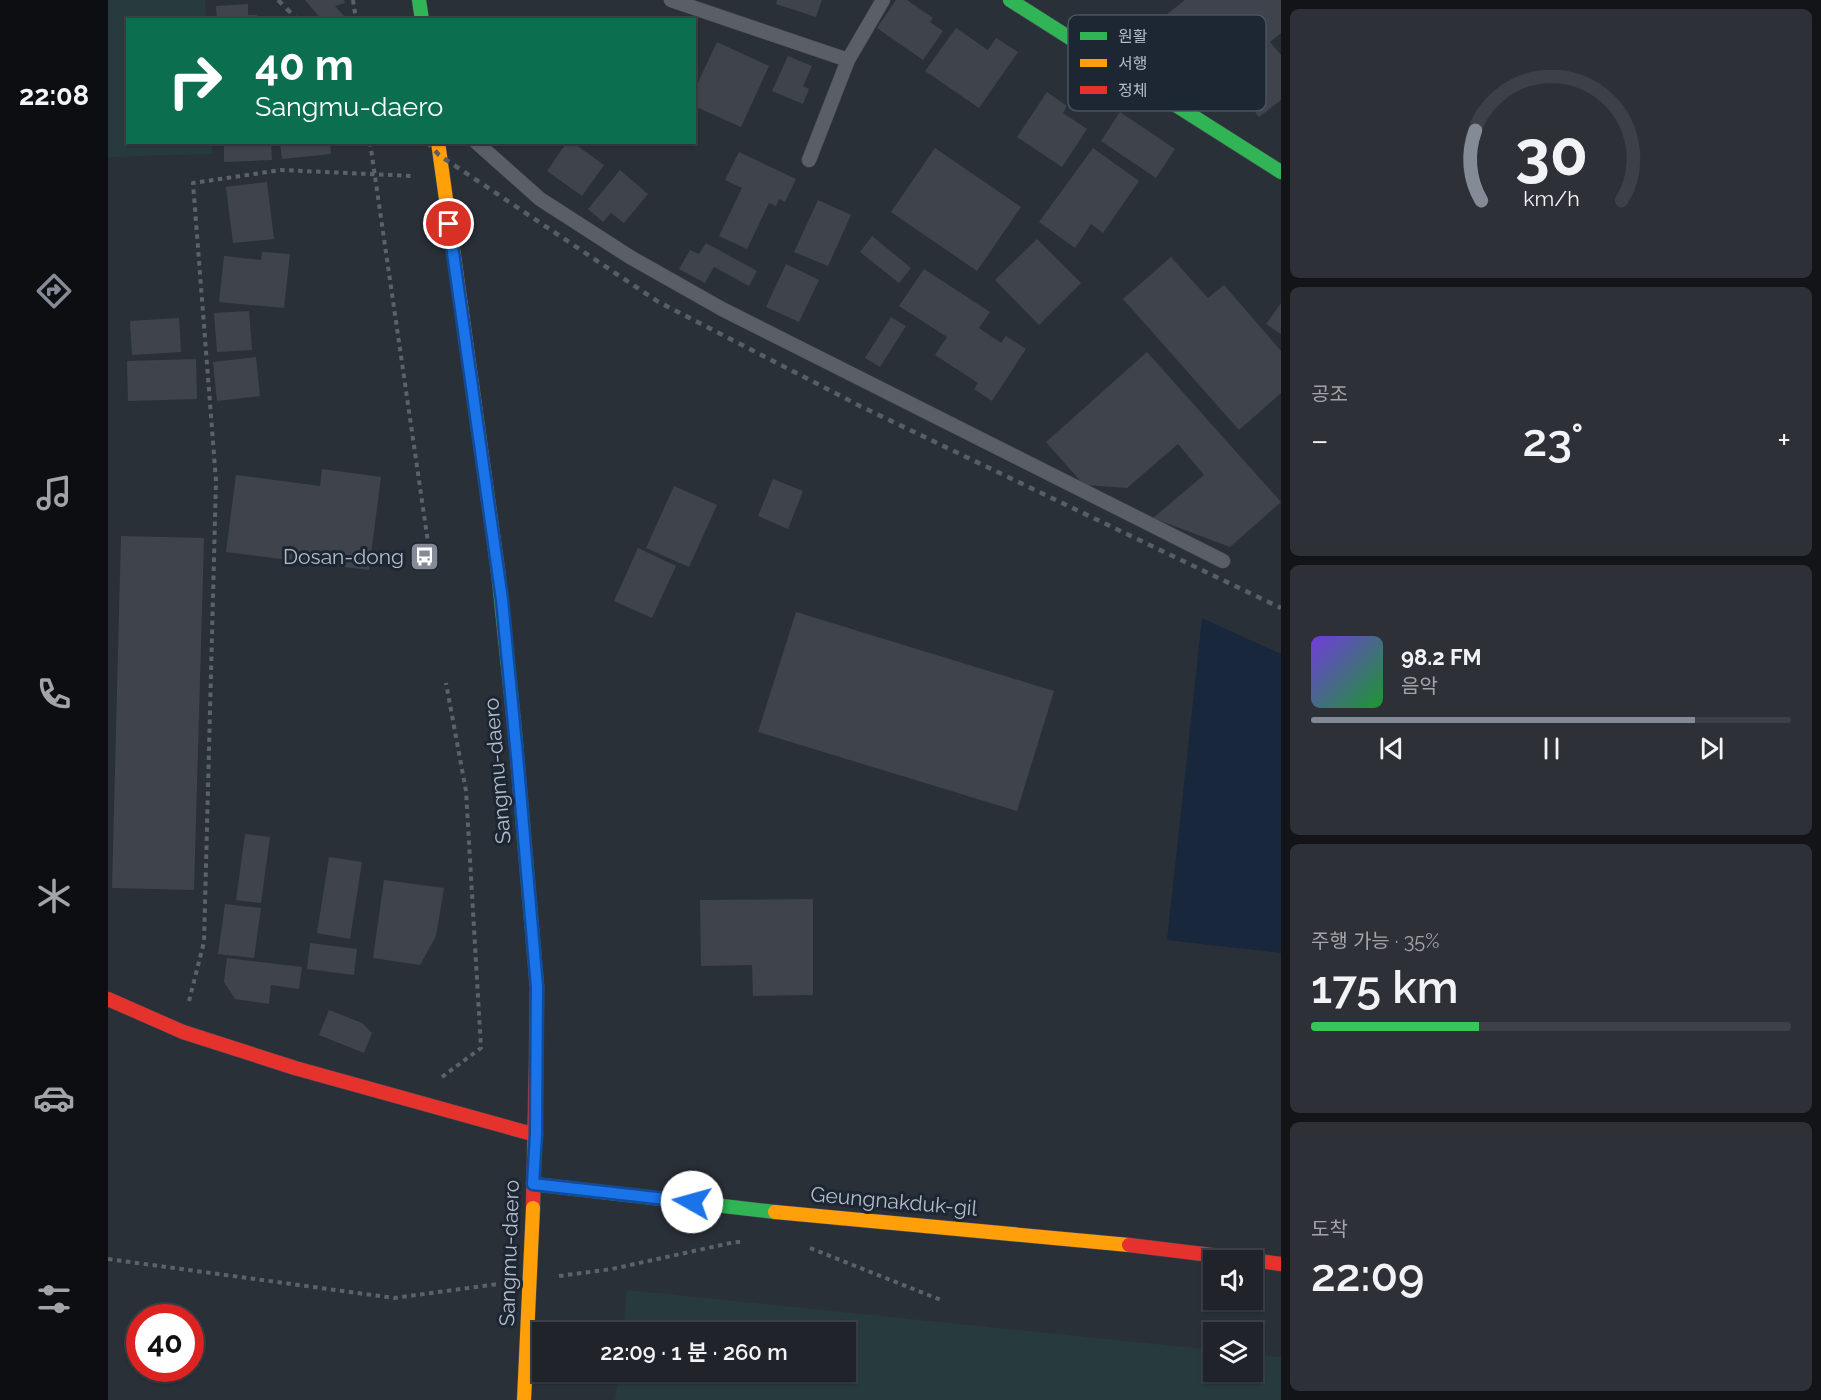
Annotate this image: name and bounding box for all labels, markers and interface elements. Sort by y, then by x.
legend [1068,15,1266,111]
text: 원활 [1118,27,1148,46]
text: 40 m [255,41,354,90]
icon: right [156,42,234,120]
text: 서행 [1118,54,1147,73]
text: 22:08 [19,80,89,111]
text: 정체 [1118,81,1147,100]
text: Sangmu-daero [255,91,443,122]
text: 30 [1514,116,1588,190]
text: km/h [1523,186,1579,211]
pin [423,198,474,249]
icon: arrive [432,207,465,240]
icon: directions [33,270,75,312]
text: 공조 [1311,382,1348,406]
text: 23° [1523,414,1584,467]
text: − [1311,421,1329,460]
text: + [1777,421,1791,460]
icon: music [33,472,75,514]
bus stop icon: Dosan-dong [409,540,441,572]
place label: Dosan-dong [283,544,404,569]
text: 98.2 FM [1401,644,1482,670]
icon: phone [33,673,75,715]
text: 음악 [1401,674,1438,698]
street label: Sangmu-daero [478,697,516,845]
icon: previous [1375,732,1408,765]
icon: pause [1535,732,1568,765]
icon: next [1695,732,1728,765]
icon: climate [33,875,75,917]
text: 주행 가능 · 35% [1311,929,1440,953]
text: 175 km [1311,961,1459,1014]
icon: car [33,1077,75,1119]
position arrow [660,1170,724,1234]
street label: Sangmu-daero [494,1179,524,1327]
street label: Geungnakduk-gil [810,1181,979,1221]
text: 도착 [1311,1217,1348,1241]
text: 22:09 [1311,1249,1425,1302]
map controls [1203,1250,1263,1382]
button: sound [1203,1250,1263,1310]
icon: filters [33,1278,75,1320]
speed limit sign: 40 [126,1304,204,1382]
button: layers [1203,1322,1263,1382]
text: 22:09 · 1 분 · 260 m [600,1339,788,1365]

